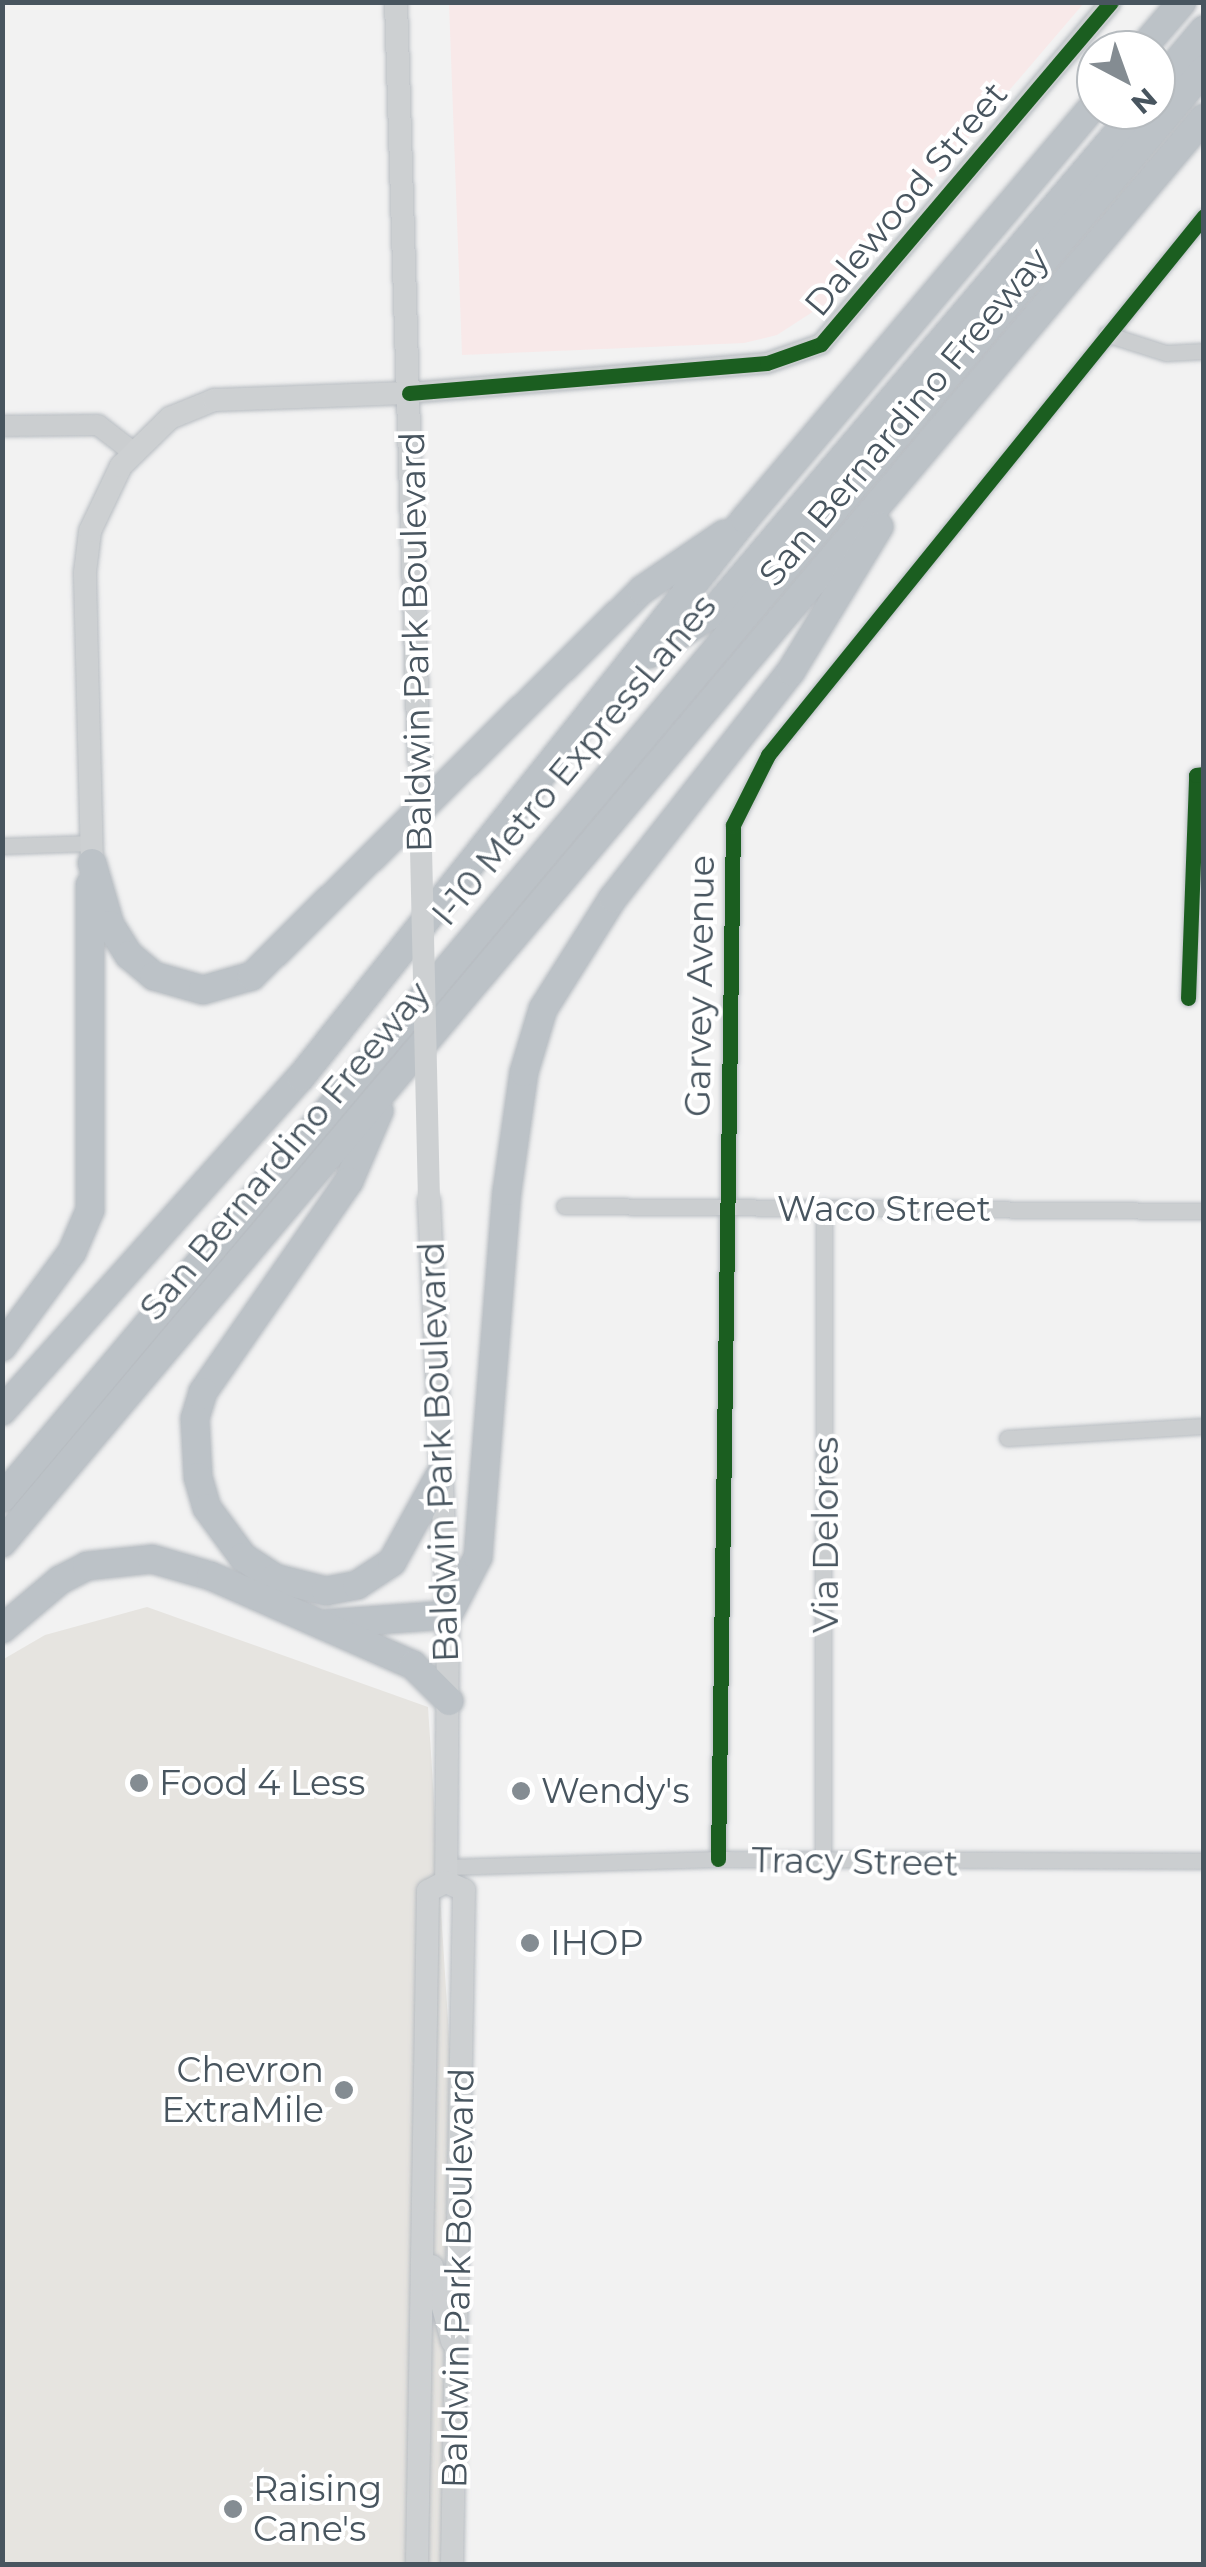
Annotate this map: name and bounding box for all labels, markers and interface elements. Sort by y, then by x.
north arrow [1076,30,1176,130]
street label: Dalewood Street [796,73,1016,325]
text: N [1125,81,1164,121]
street label: San Bernardino Freeway [750,239,1058,595]
street label: Baldwin Park Boulevard [391,431,441,853]
street label: I-10 Metro ExpressLanes [423,586,725,934]
street label: Garvey Avenue [677,855,723,1117]
street label: San Bernardino Freeway [131,973,439,1329]
street label: Waco Street [777,1188,991,1230]
street label: Baldwin Park Boulevard [411,1241,467,1663]
street label: Via Delores [805,1437,847,1633]
place label: Food 4 Less [159,1762,365,1804]
place label: Wendy's [541,1770,689,1812]
marker: Food 4 Less [128,1772,150,1794]
marker: Wendy's [510,1780,532,1802]
street label: Tracy Street [751,1839,959,1885]
place label: IHOP [550,1922,644,1964]
marker: IHOP [519,1932,541,1954]
place label: Chevron ExtraMile [162,2049,324,2131]
street label: Baldwin Park Boulevard [433,2067,483,2489]
marker: Chevron ExtraMile [333,2079,355,2101]
place label: Raising Cane's [253,2468,382,2550]
marker: Raising Cane's [222,2498,244,2520]

